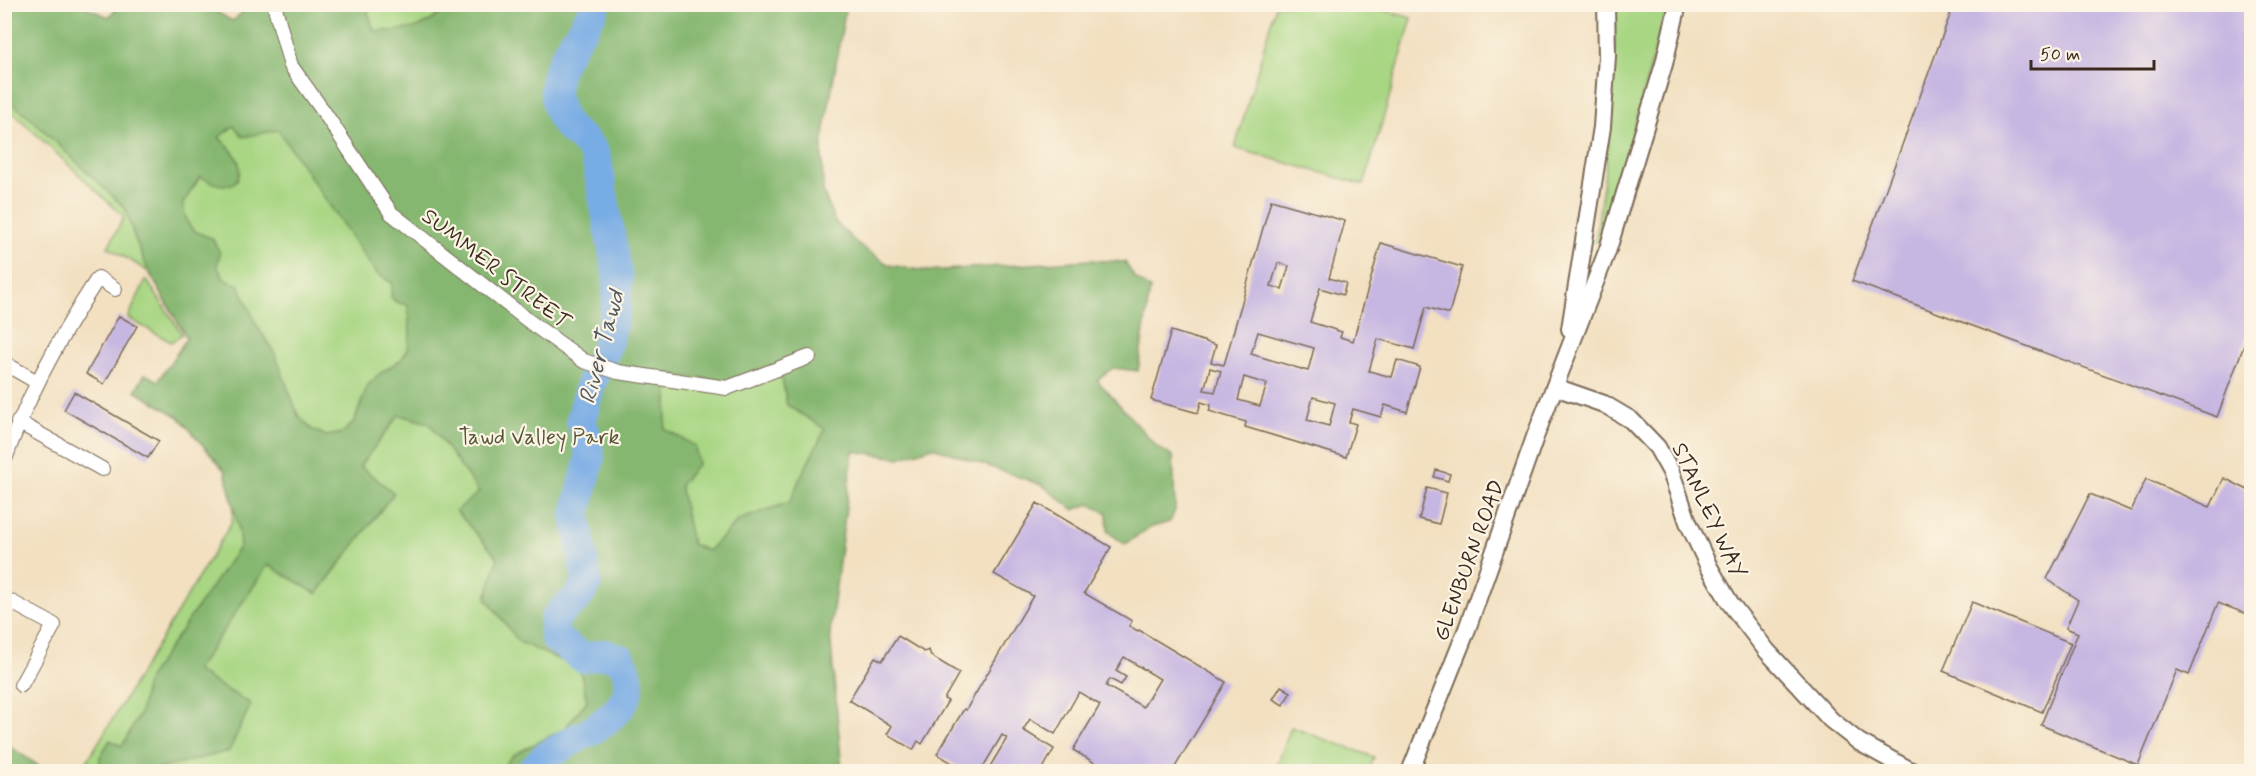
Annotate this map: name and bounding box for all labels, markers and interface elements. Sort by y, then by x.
scale bar [2031,33,2154,71]
text: 50 m [2040,43,2080,67]
street label: SUMMER STREET [416,203,577,337]
water label: River Tawd [572,285,633,407]
park label: Tawd Valley Park [458,424,620,452]
street label: STANLEY WAY [1665,439,1752,583]
street label: GLENBURN ROAD [1428,476,1512,645]

